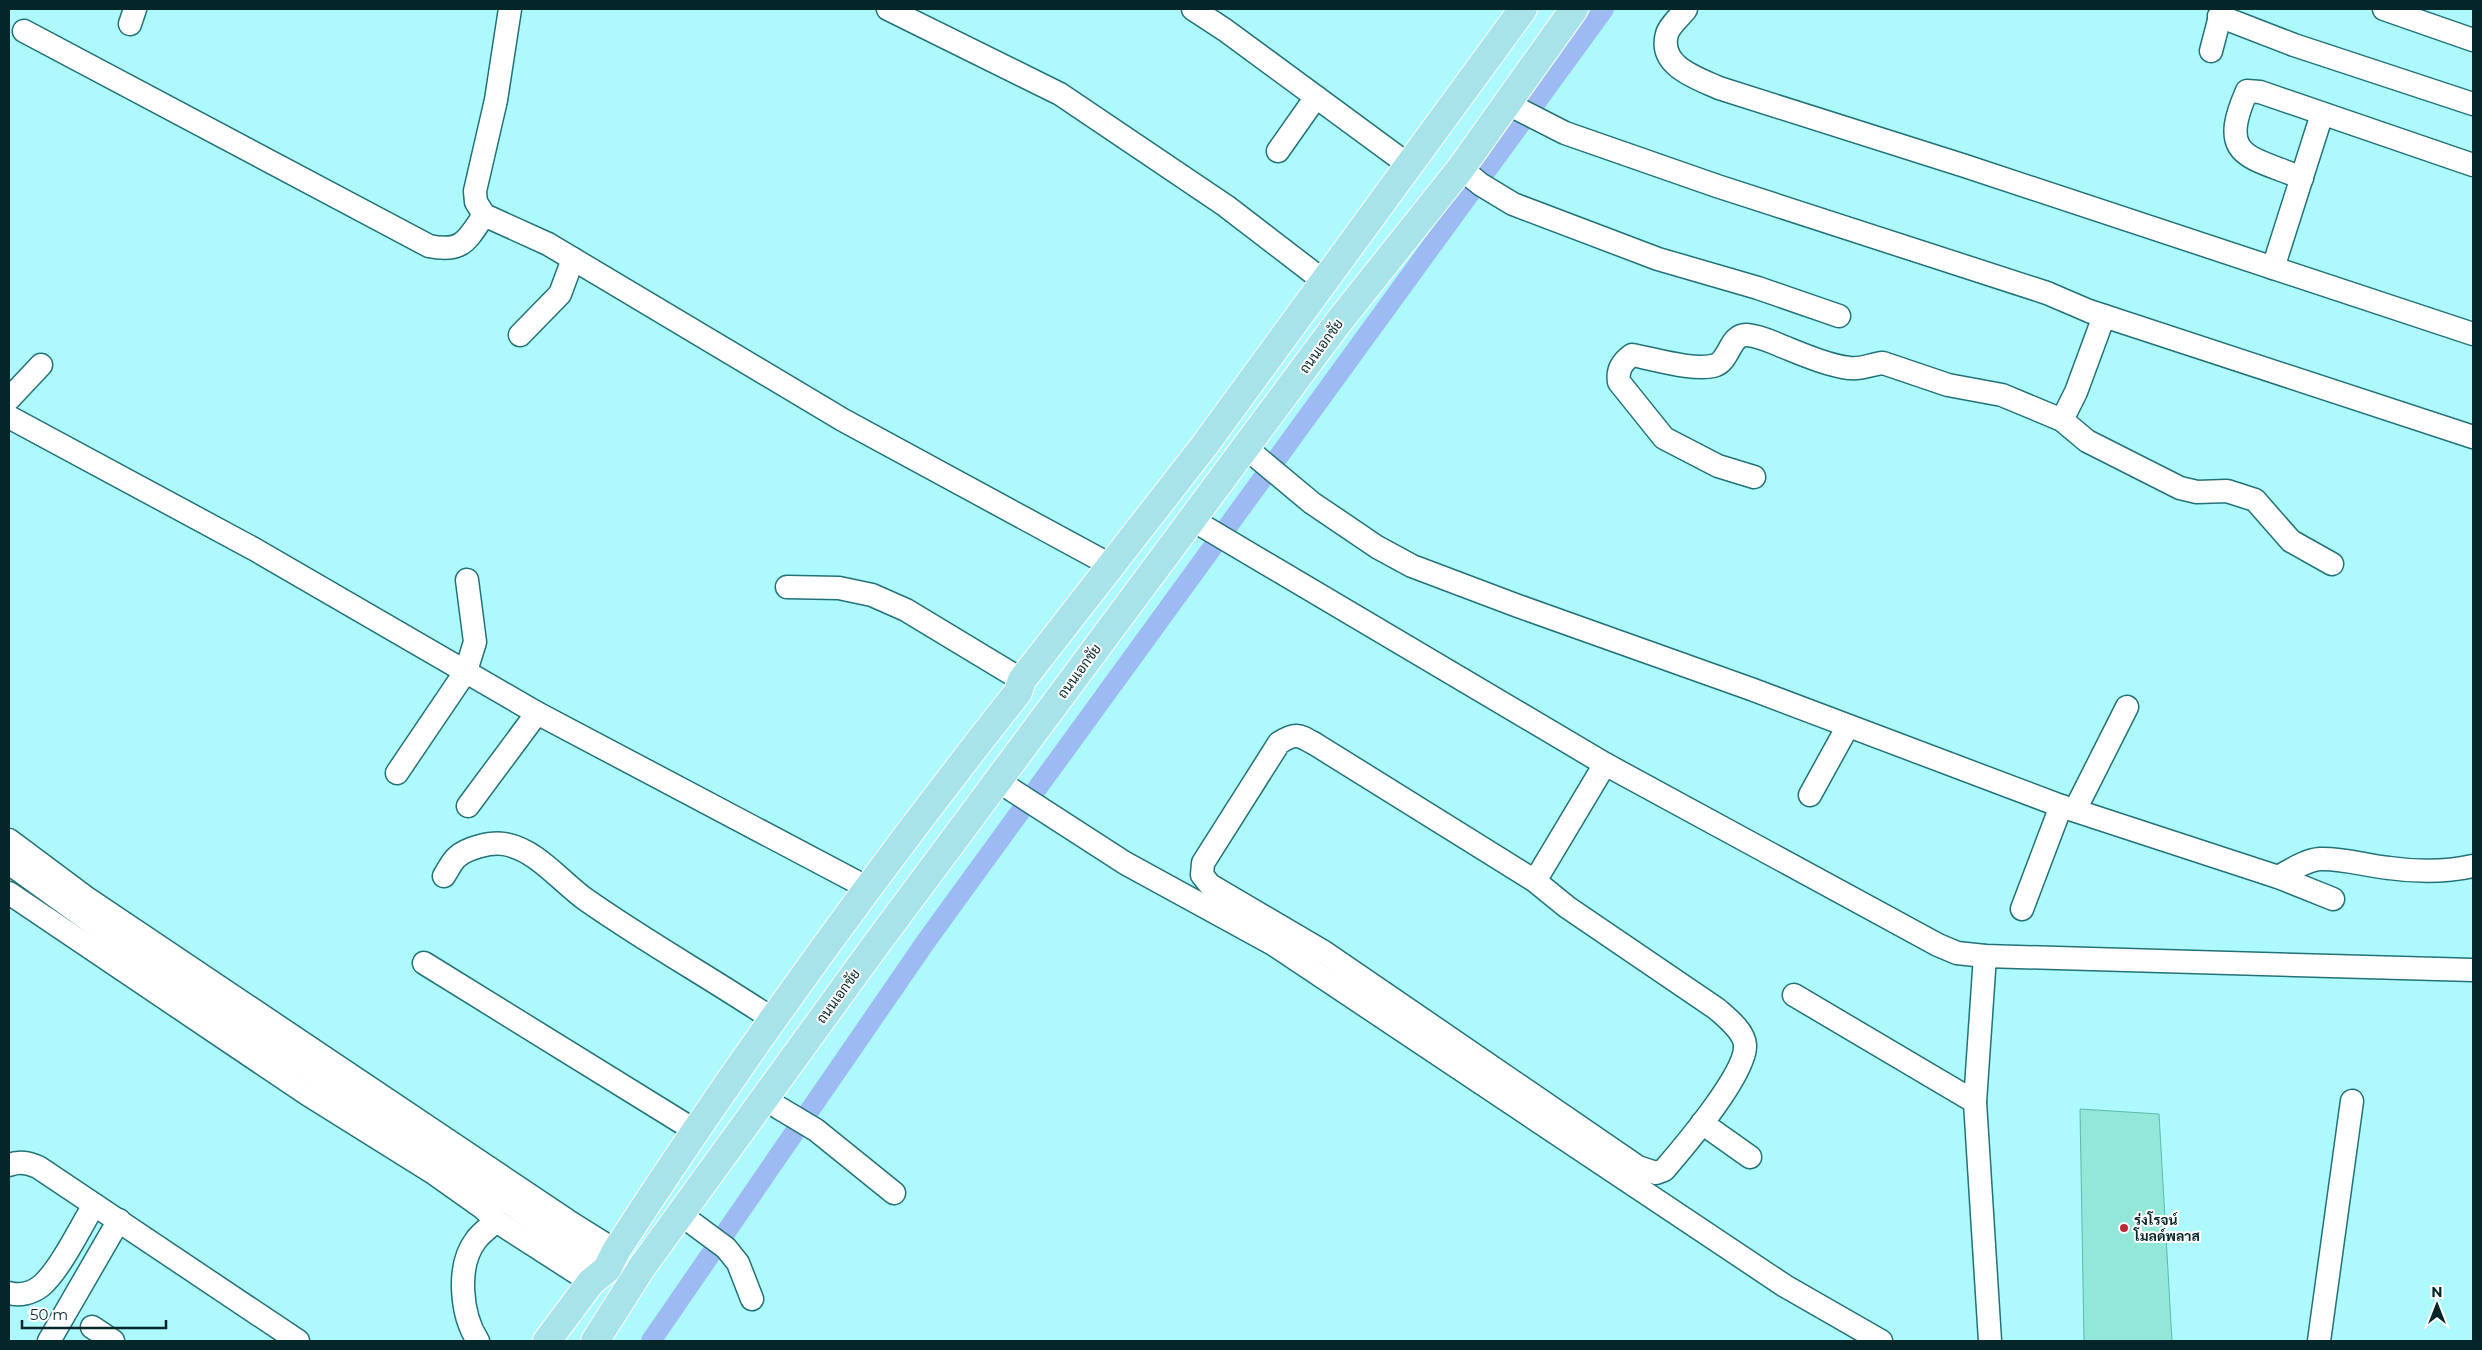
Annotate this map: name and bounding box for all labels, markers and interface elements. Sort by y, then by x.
street label: ถนนเอกชัย [1295,315,1347,377]
street label: ถนนเอกชัย [1053,640,1105,702]
street label: ถนนเอกชัย [812,965,864,1027]
place label: รุ่งโรจน์ โมลด์พลาส [2133,1211,2200,1245]
marker: รุ่งโรจน์ โมลด์พลาส [2118,1222,2130,1234]
north arrow [2412,1280,2462,1330]
text: N [2431,1283,2443,1301]
scale bar [22,1298,166,1330]
text: 50 m [30,1305,68,1324]

